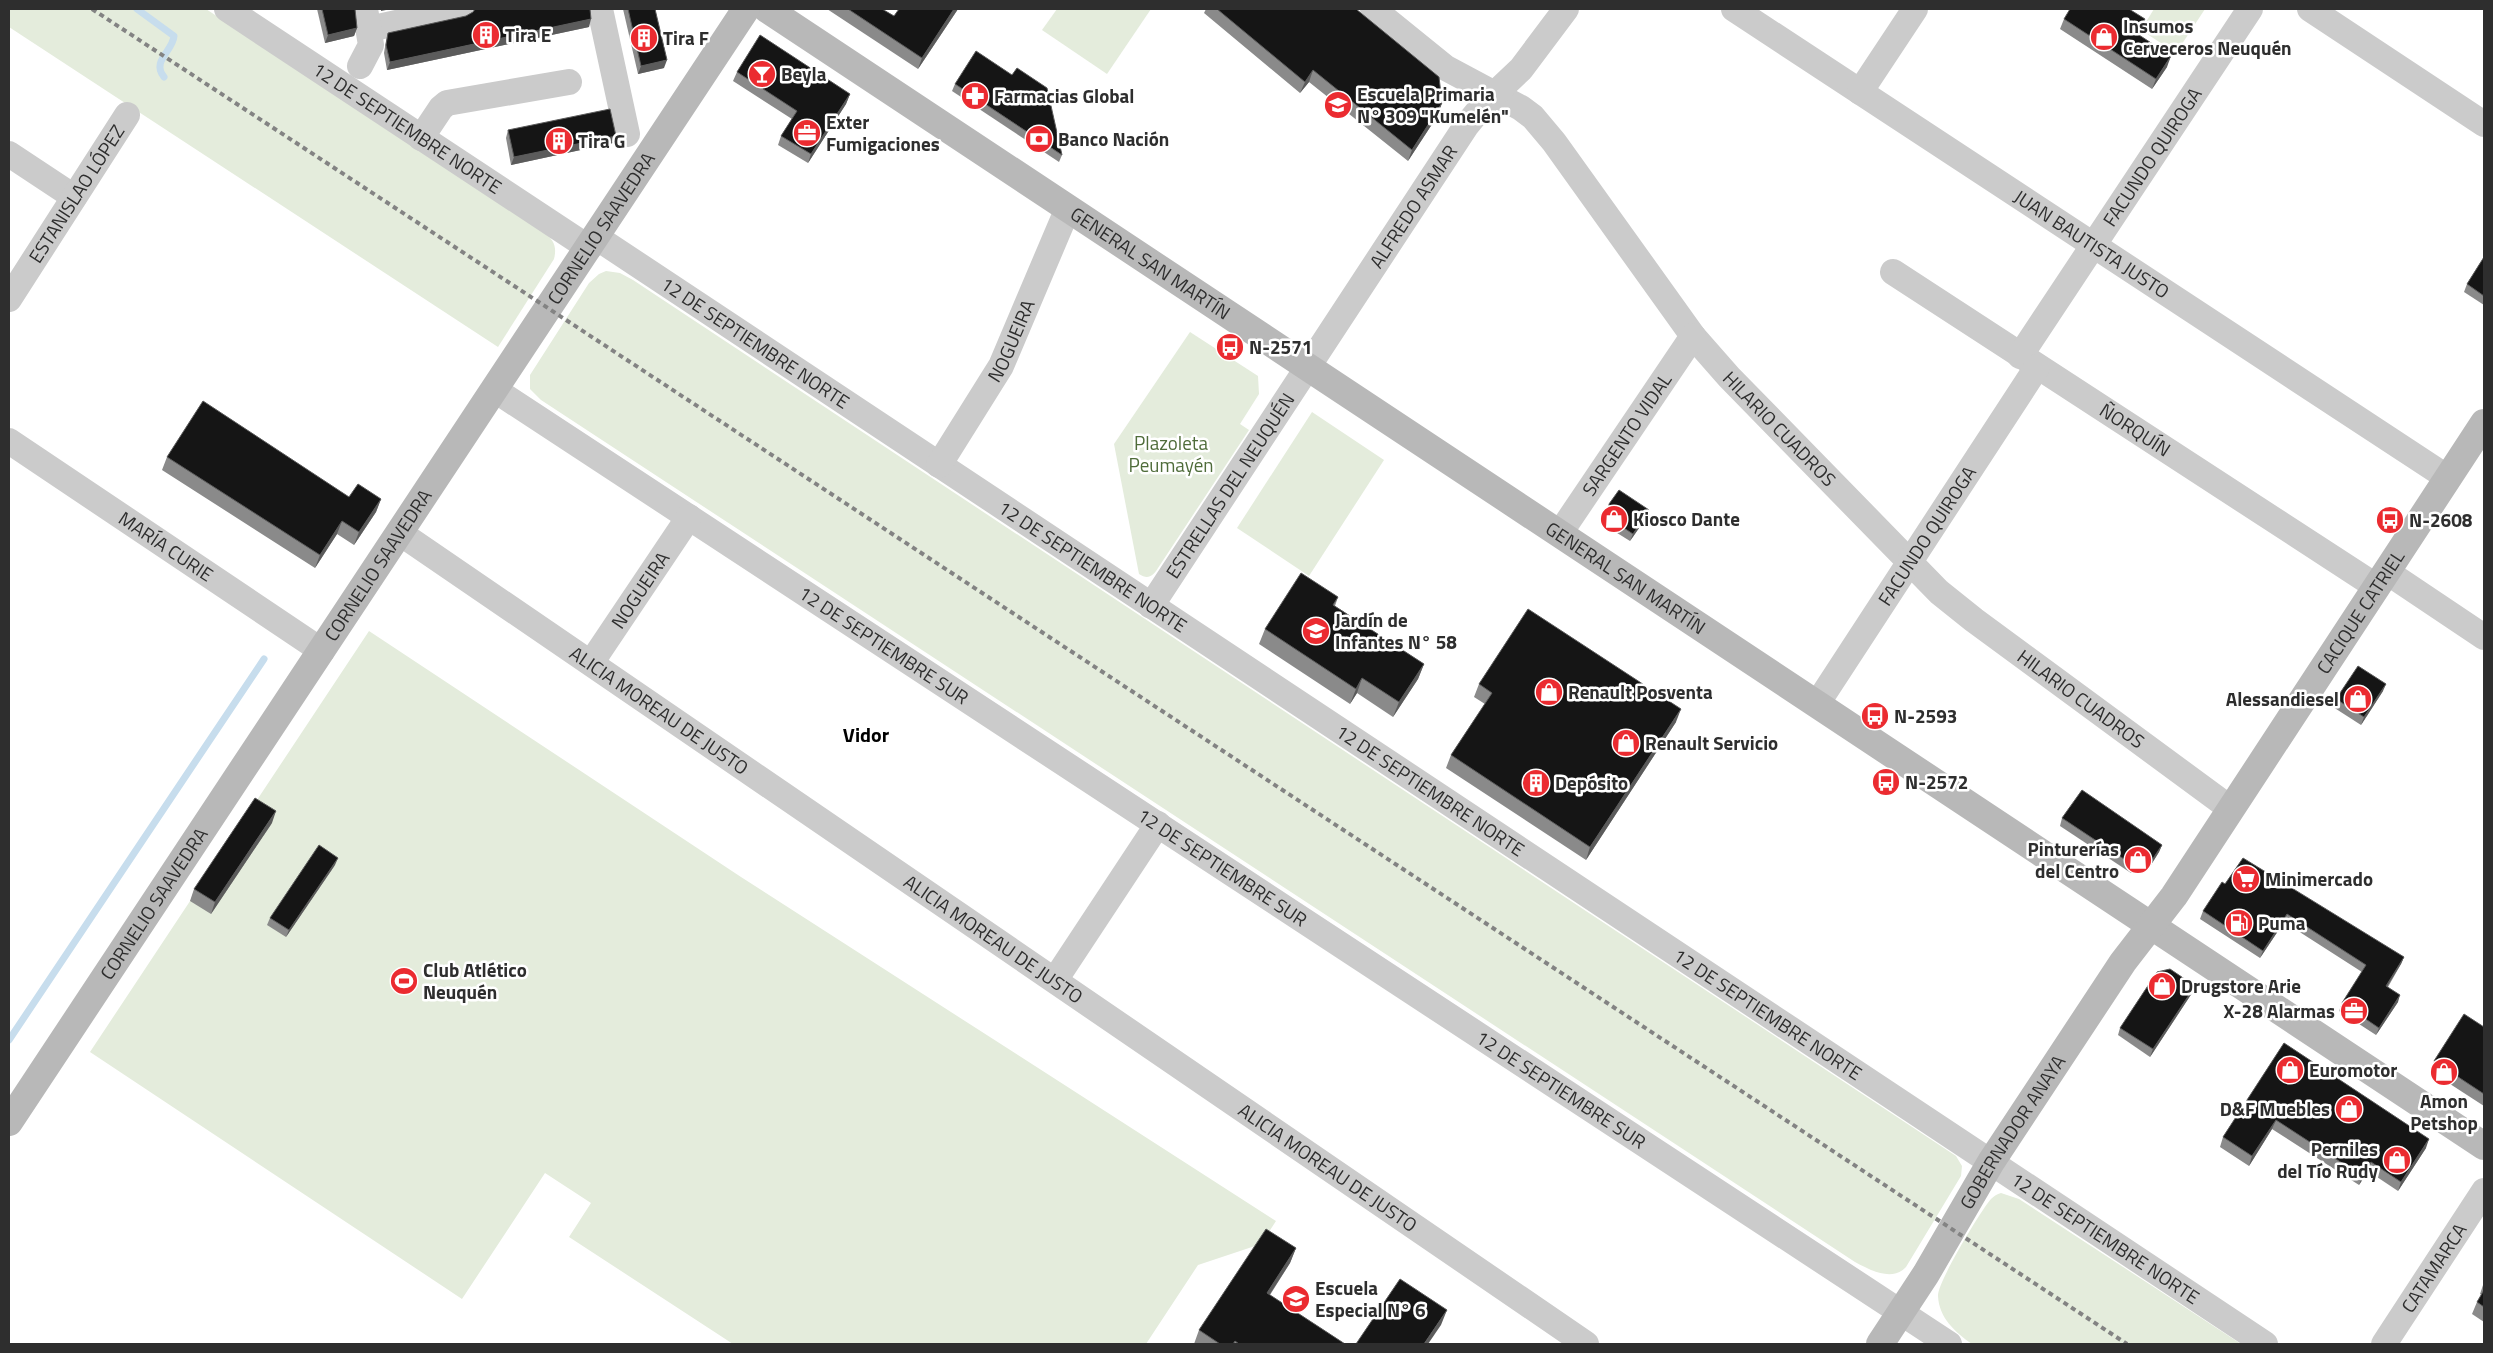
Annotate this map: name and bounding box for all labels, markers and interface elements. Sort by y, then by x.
place label: Insumos Cerveceros Neuquén [2123,11,2292,62]
building icon: Tira E [471,20,501,50]
place label: Tira E [505,20,551,49]
shop icon: Insumos Cerveceros Neuquén [2089,22,2119,52]
building icon: Tira F [629,23,659,53]
place label: Tira F [663,23,709,52]
street label: 12 DE SEPTIEMBRE NORTE [307,55,508,201]
bar icon: Beyla [747,59,777,89]
place label: Beyla [781,59,827,88]
place label: Escuela Primaria N° 309 "Kumelén" [1357,79,1509,130]
pharmacy icon: Farmacias Global [960,81,990,111]
place label: Farmacias Global [994,81,1134,110]
street label: FACUNDO QUIROGA [2095,81,2208,232]
school or university icon: Escuela Primaria N° 309 "Kumelén" [1323,90,1353,120]
place label: Exter Fumigaciones [826,107,940,158]
office icon: Exter Fumigaciones [792,118,822,148]
street label: ESTANISLAO LÓPEZ [21,119,131,268]
bank icon: Banco Nación [1024,124,1054,154]
place label: Banco Nación [1058,124,1169,153]
building icon: Tira G [544,126,574,156]
place label: Tira G [578,126,625,155]
street label: ALFREDO ASMAR [1362,139,1464,273]
street label: CORNELIO SAAVEDRA [539,146,661,310]
street label: JUAN BAUTISTA JUSTO [2008,182,2176,305]
street label: GENERAL SAN MARTÍN [1065,199,1237,326]
street label: 12 DE SEPTIEMBRE NORTE [655,269,856,415]
street label: NOGUEIRA [980,295,1042,387]
bus stop icon: N-2571 [1215,332,1245,362]
place label: N-2571 [1249,332,1312,361]
street label: HILARIO CUADROS [1716,364,1843,493]
street label: SARGENTO VIDAL [1574,367,1678,501]
street label: ESTRELLAS DEL NEUQUÉN [1158,387,1301,584]
street label: ÑORQUÍN [2094,395,2177,463]
park label: Plazoleta Peumayén [1129,428,1214,479]
street label: FACUNDO QUIROGA [1870,460,1983,611]
street label: CORNELIO SAAVEDRA [316,483,438,647]
street label: 12 DE SEPTIEMBRE NORTE [993,493,1193,639]
street label: MARÍA CURIE [113,504,219,588]
shop icon: Kiosco Dante [1599,504,1629,534]
place label: Kiosco Dante [1633,504,1740,533]
bus stop icon: N-2608 [2375,505,2405,535]
place label: N-2608 [2409,505,2473,534]
street label: GENERAL SAN MARTÍN [1540,514,1712,641]
street label: CACIQUE CATRIEL [2309,544,2411,679]
street label: NOGUEIRA [603,545,676,634]
street label: 12 DE SEPTIEMBRE SUR [793,578,975,711]
place label: Jardín de Infantes N° 58 [1335,605,1457,656]
school or university icon: Jardín de Infantes N° 58 [1301,616,1331,646]
street label: ALICIA MOREAU DE JUSTO [564,638,755,781]
street label: HILARIO CUADROS [2012,642,2151,755]
shop icon: Renault Posventa [1534,677,1564,707]
place label: Renault Posventa [1568,677,1713,706]
place label: Alessandiesel [2226,684,2339,713]
shop icon: Alessandiesel [2343,684,2373,714]
bus stop icon: N-2593 [1860,701,1890,731]
place label: N-2593 [1894,701,1957,730]
street label: 12 DE SEPTIEMBRE NORTE [1330,717,1531,863]
district label: Vidor [843,719,890,750]
shop icon: Renault Servicio [1611,728,1641,758]
place label: Renault Servicio [1645,728,1778,757]
bus stop icon: N-2572 [1871,767,1901,797]
place label: N-2572 [1905,767,1968,796]
building icon: Depósito [1521,768,1551,798]
place label: Depósito [1555,768,1628,797]
street label: 12 DE SEPTIEMBRE SUR [1132,800,1313,933]
street label: CORNELIO SAAVEDRA [92,821,214,985]
place label: Pinturerías del Centro [2028,834,2119,885]
shop icon: Pinturerías del Centro [2123,845,2153,875]
supermarket icon: Minimercado [2231,864,2261,894]
place label: Minimercado [2265,864,2373,893]
street label: ALICIA MOREAU DE JUSTO [898,867,1089,1010]
fuel station icon: Puma [2224,908,2254,938]
place label: Puma [2258,908,2306,937]
street label: 12 DE SEPTIEMBRE NORTE [1668,940,1868,1087]
place label: Club Atlético Neuquén [423,955,527,1006]
sports icon: Club Atlético Neuquén [389,966,419,996]
shop icon: Drugstore Arie [2147,971,2177,1001]
place label: Drugstore Arie [2181,971,2301,1000]
place label: X-28 Alarmas [2224,996,2335,1025]
office icon: X-28 Alarmas [2339,996,2369,1026]
street label: 12 DE SEPTIEMBRE SUR [1471,1023,1652,1155]
street label: GOBERNADOR ANAYA [1952,1049,2072,1214]
shop icon: Euromotor [2275,1055,2305,1085]
place label: Euromotor [2309,1055,2397,1084]
shop icon: Amon Petshop [2429,1057,2459,1087]
place label: Amon Petshop [2410,1086,2478,1137]
place label: D&F Muebles [2220,1094,2330,1123]
shop icon: D&F Muebles [2334,1094,2364,1124]
street label: ALICIA MOREAU DE JUSTO [1233,1095,1423,1239]
place label: Perniles del Tío Rudy [2277,1134,2378,1185]
shop icon: Perniles del Tío Rudy [2382,1145,2412,1175]
street label: 12 DE SEPTIEMBRE NORTE [2005,1164,2206,1311]
street label: CATAMARCA [2393,1217,2473,1318]
place label: Escuela Especial N° 6 [1315,1273,1426,1324]
school or university icon: Escuela Especial N° 6 [1281,1284,1311,1314]

